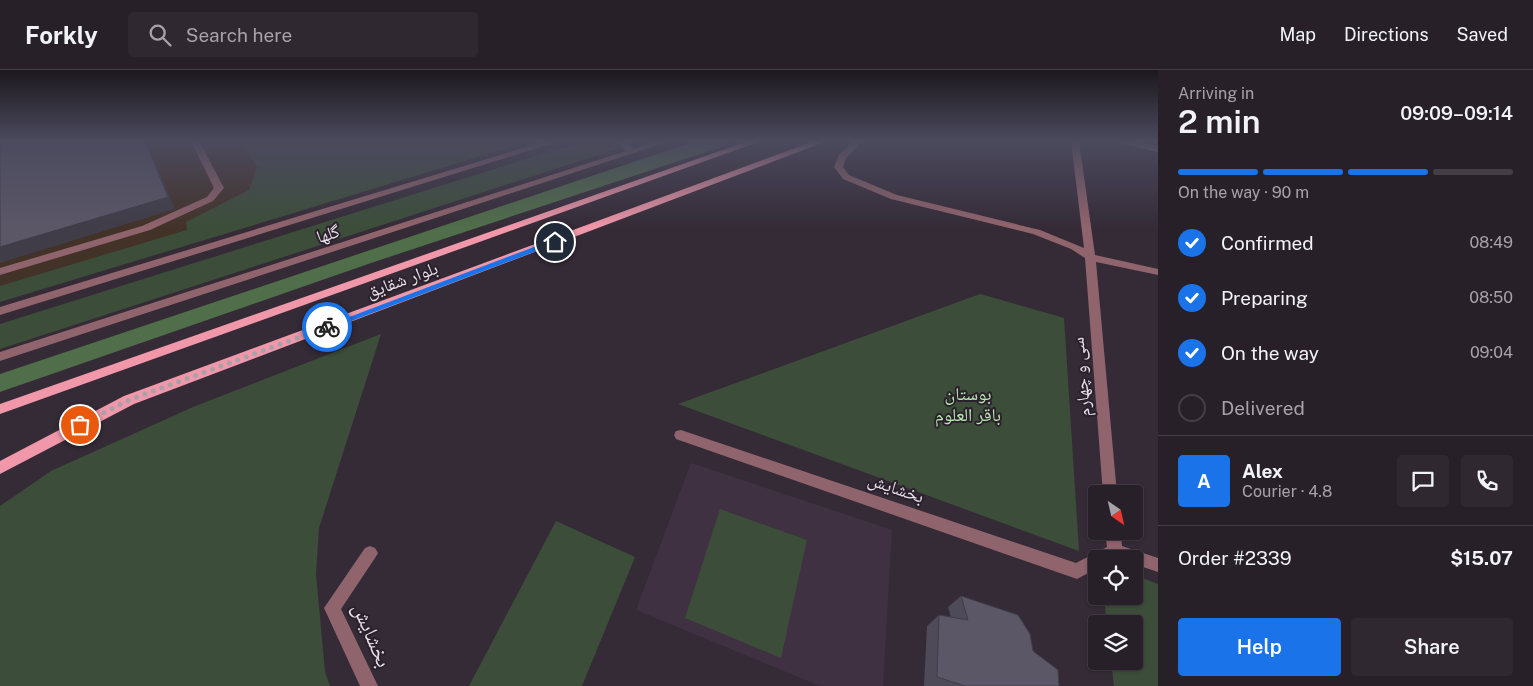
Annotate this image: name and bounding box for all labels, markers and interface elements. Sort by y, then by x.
search box [128,12,478,57]
text: Forkly [25,21,98,49]
icon: search [146,21,174,49]
text: Search here [186,24,292,46]
text: Map [1279,24,1316,45]
text: Directions [1344,24,1429,45]
text: Saved [1457,24,1508,45]
text: Arriving in [1178,84,1254,103]
text: 09:09–09:14 [1400,102,1513,124]
text: 2 min [1178,103,1261,140]
text: On the way · 90 m [1178,183,1309,202]
street label: گلها [314,220,343,247]
pin [534,221,576,263]
icon: home [541,228,569,256]
icon: check [1178,229,1206,257]
text: Confirmed [1221,232,1314,254]
text: 08:49 [1469,233,1513,252]
street label: بلوار شقایق [363,257,441,303]
icon: check [1178,284,1206,312]
text: Preparing [1221,287,1308,309]
text: 08:50 [1469,288,1513,307]
courier [302,302,352,352]
icon: bike [313,313,341,341]
street label: سی و چهارم [1067,336,1096,418]
icon: check [1178,339,1206,367]
text: On the way [1221,342,1319,364]
text: 09:04 [1470,343,1513,362]
park label: بوستان باقر العلوم [935,383,1001,427]
text: Delivered [1221,397,1305,419]
pin [59,404,101,446]
icon: bag [66,411,94,439]
button: chat [1397,455,1449,507]
button: phone [1461,455,1513,507]
text: Alex [1242,460,1283,482]
street label: بخشایش [865,468,927,508]
text: A [1197,470,1211,492]
text: Courier · 4.8 [1242,482,1332,501]
north arrow [1088,485,1142,540]
map controls [1088,485,1143,670]
text: Order #2339 [1178,547,1292,569]
text: $15.07 [1450,547,1513,569]
button: locate [1088,550,1143,605]
street label: بخشایش [347,599,397,671]
button: layers [1088,615,1143,670]
button: Help [1178,618,1341,676]
button: Share [1351,618,1513,676]

